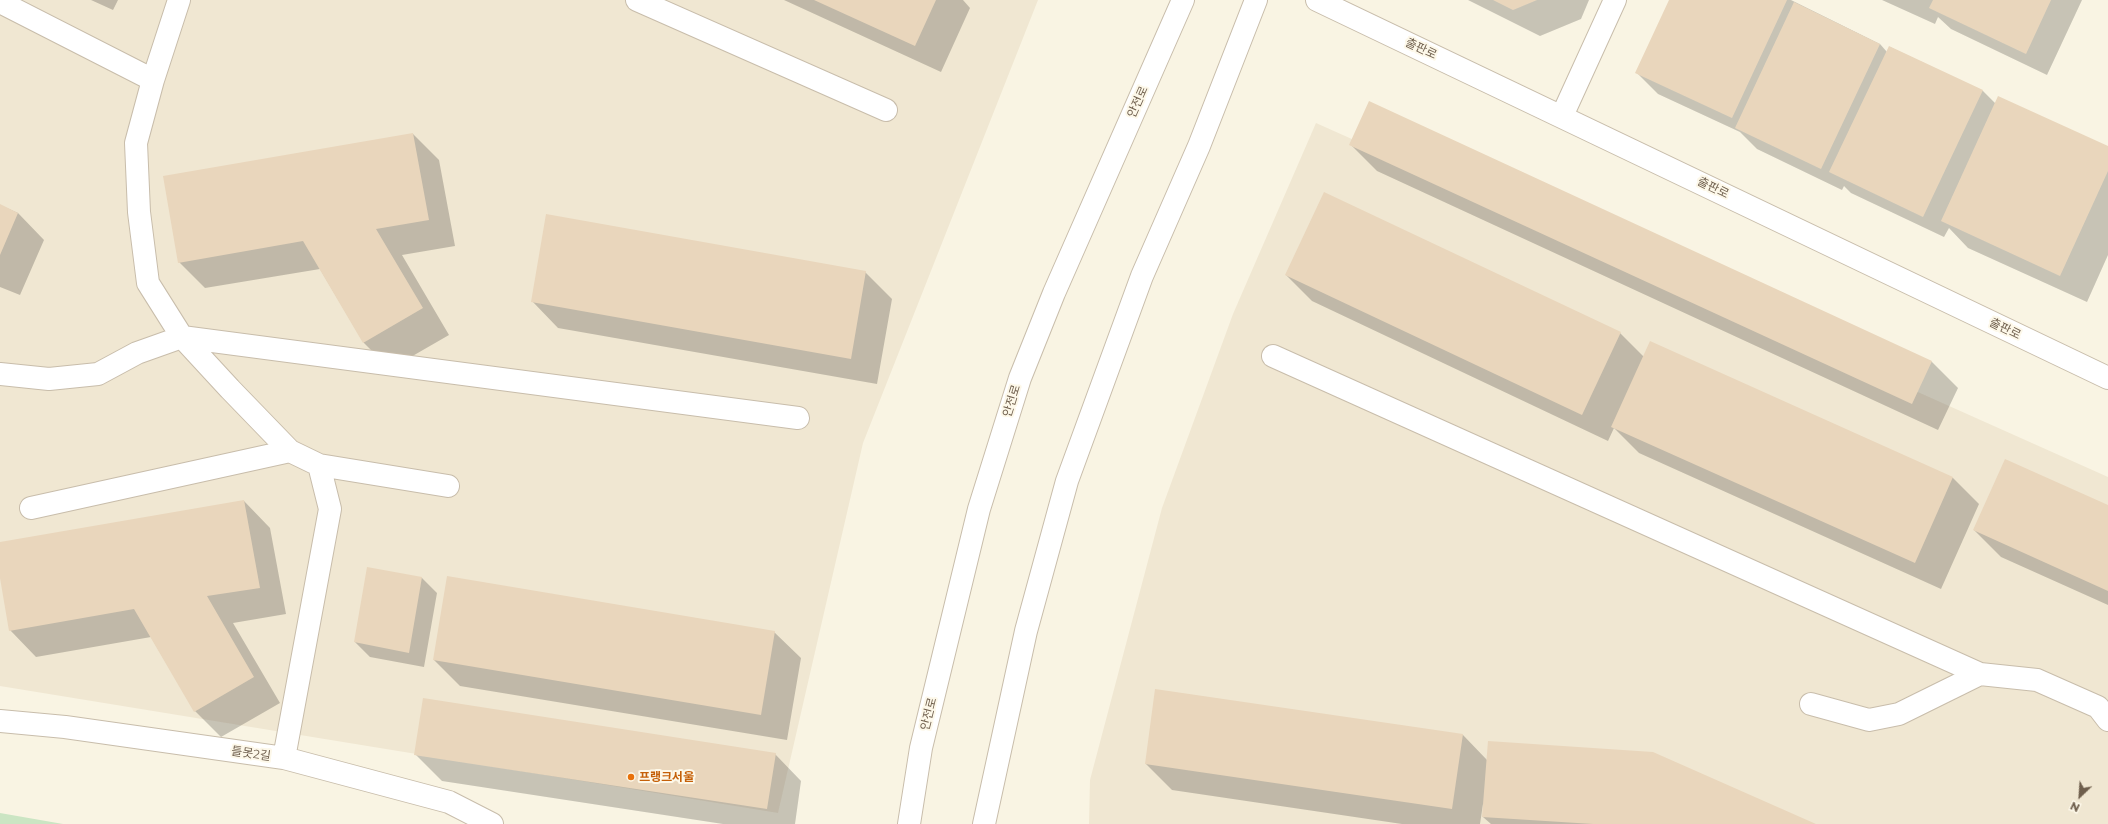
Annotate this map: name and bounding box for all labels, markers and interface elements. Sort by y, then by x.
street label: 출판로 [1403,35,1439,63]
street label: 안전로 [1125,84,1151,120]
street label: 출판로 [1695,174,1731,202]
street label: 출판로 [1987,315,2023,343]
street label: 안전로 [1000,383,1024,419]
street label: 안전로 [918,696,940,732]
street label: 틀못2길 [230,744,272,764]
place label: 프랭크서울 [639,770,694,784]
marker: 프랭크서울 [626,772,636,782]
north arrow [2060,776,2100,816]
text: N [2068,799,2082,815]

